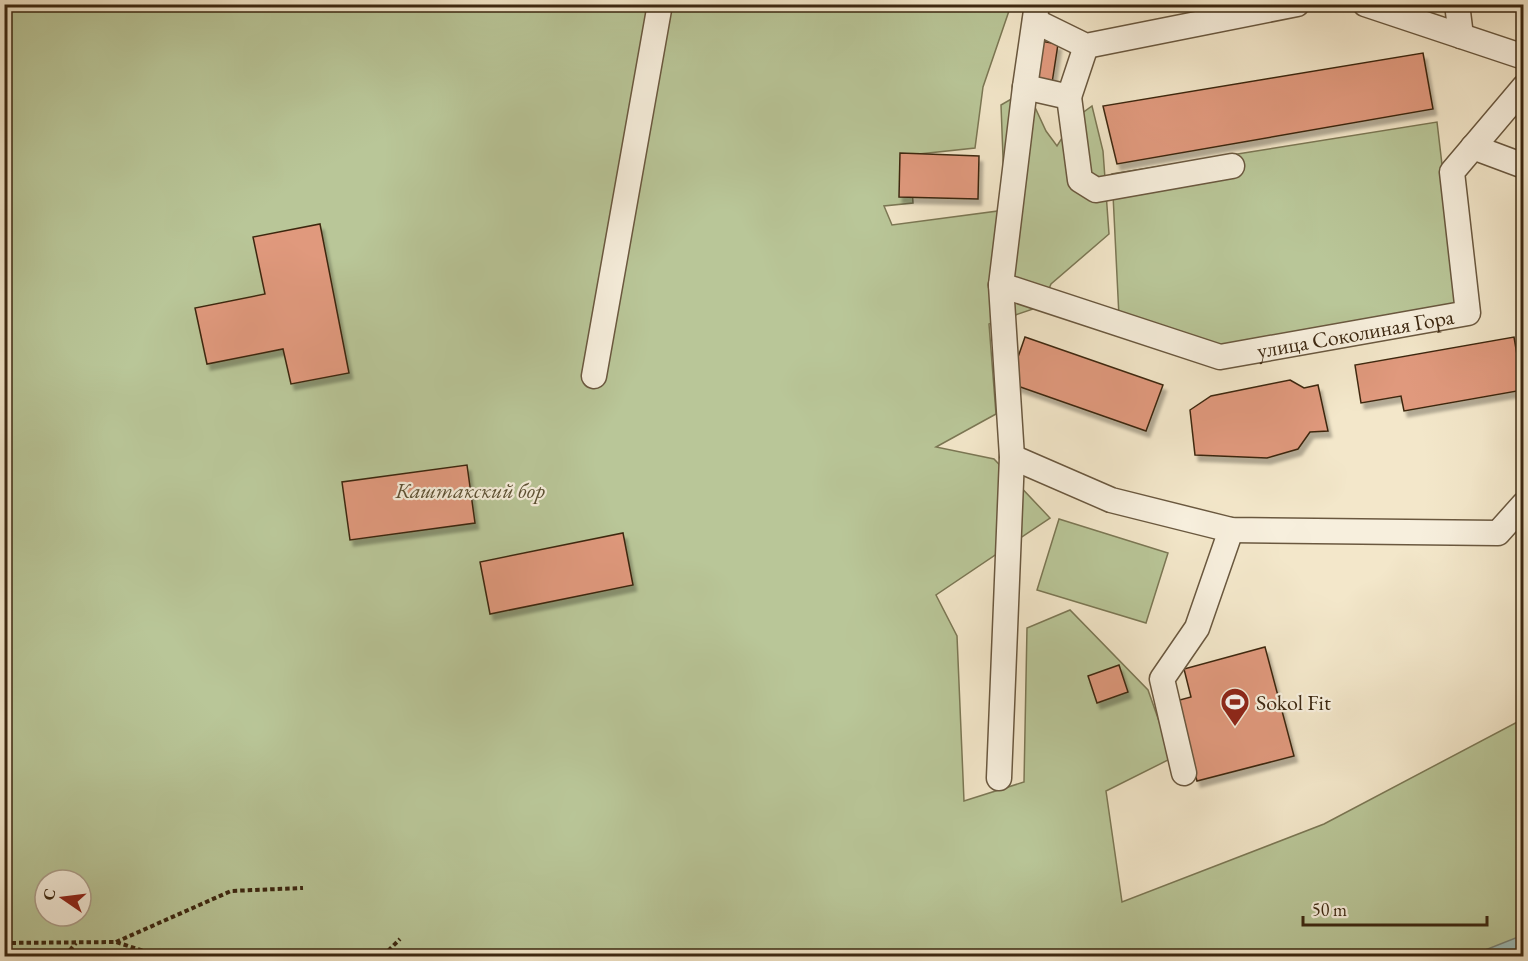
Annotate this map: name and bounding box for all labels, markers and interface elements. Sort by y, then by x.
street label: улица Соколиная Гора [1255,302,1456,365]
park label: Каштакский бор [394,476,545,505]
sports icon: Sokol Fit [1219,686,1251,728]
place label: Sokol Fit [1256,688,1331,717]
north arrow [33,868,93,928]
text: С [37,886,60,903]
scale bar [1303,889,1488,927]
text: 50 m [1312,898,1347,921]

